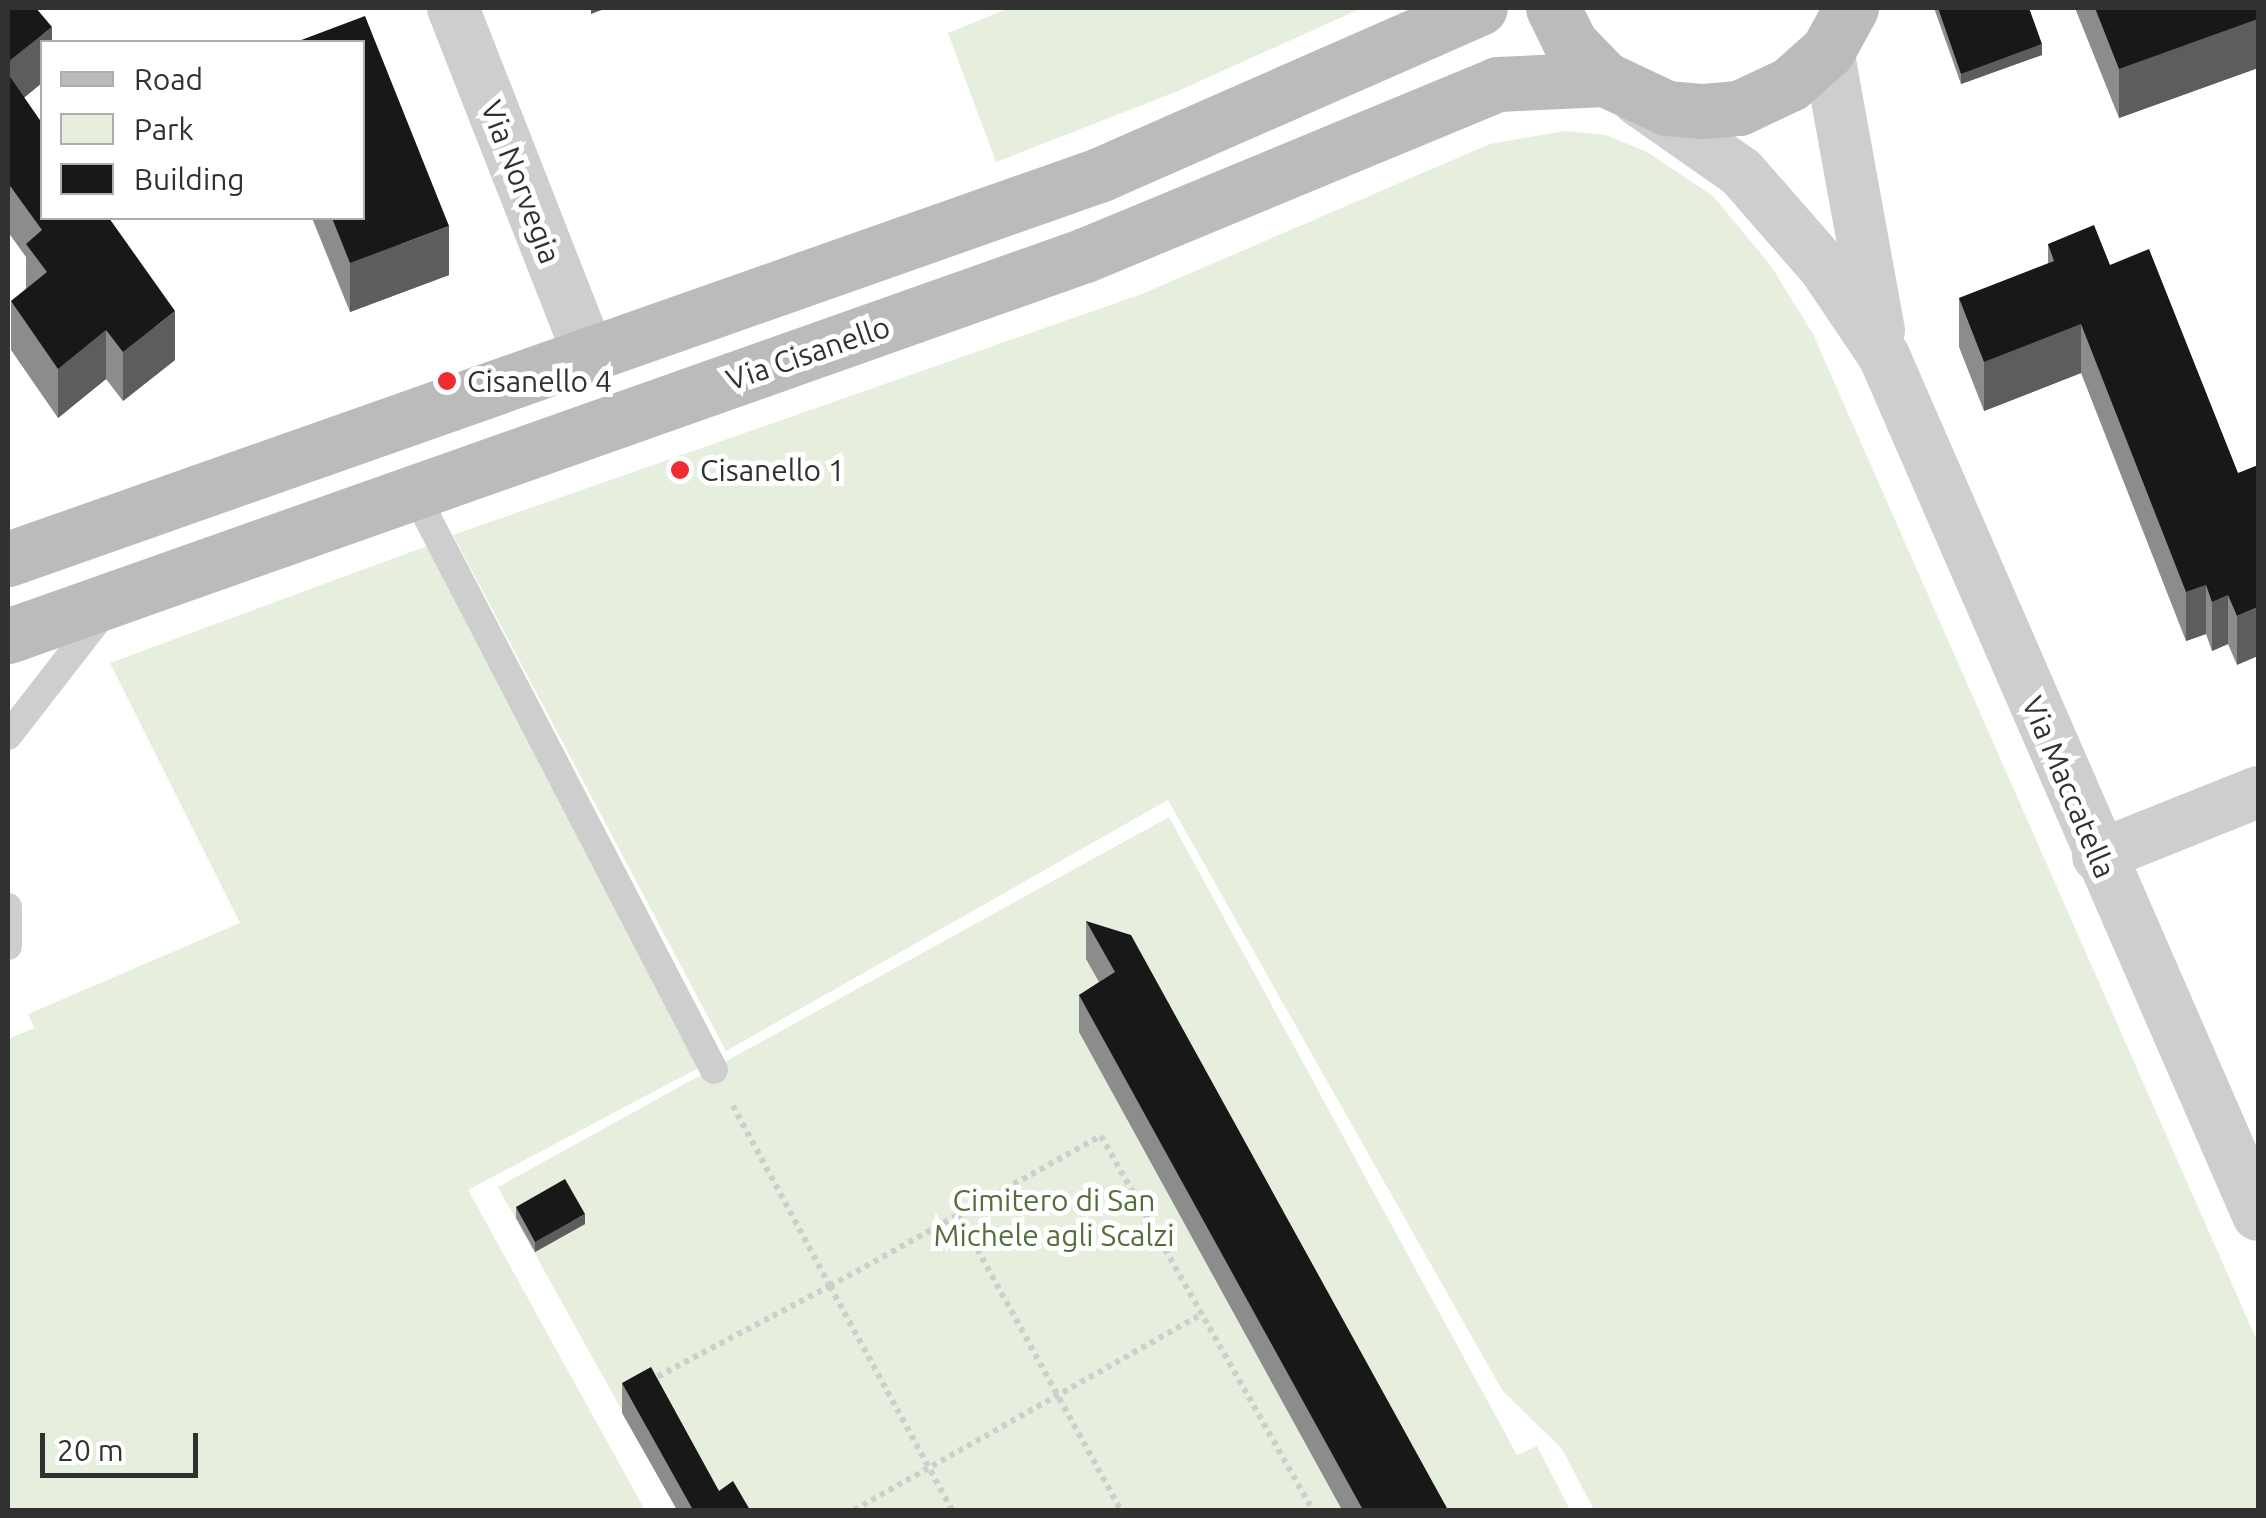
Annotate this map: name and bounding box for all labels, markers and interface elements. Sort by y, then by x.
legend [40,40,365,220]
text: Road [134,62,203,96]
street label: Via Norvegia [473,95,569,269]
text: Park [134,112,194,146]
text: Building [134,162,245,196]
street label: Via Cisanello [721,308,895,398]
place label: Cisanello 4 [467,363,612,399]
marker: Cisanello 4 [436,370,458,392]
place label: Cisanello 1 [700,452,845,488]
marker: Cisanello 1 [669,459,691,481]
street label: Via Maccatella [2015,691,2123,883]
park label: Cimitero di San Michele agli Scalzi [934,1182,1174,1252]
scale bar [45,1413,202,1475]
text: 20 m [57,1433,124,1467]

